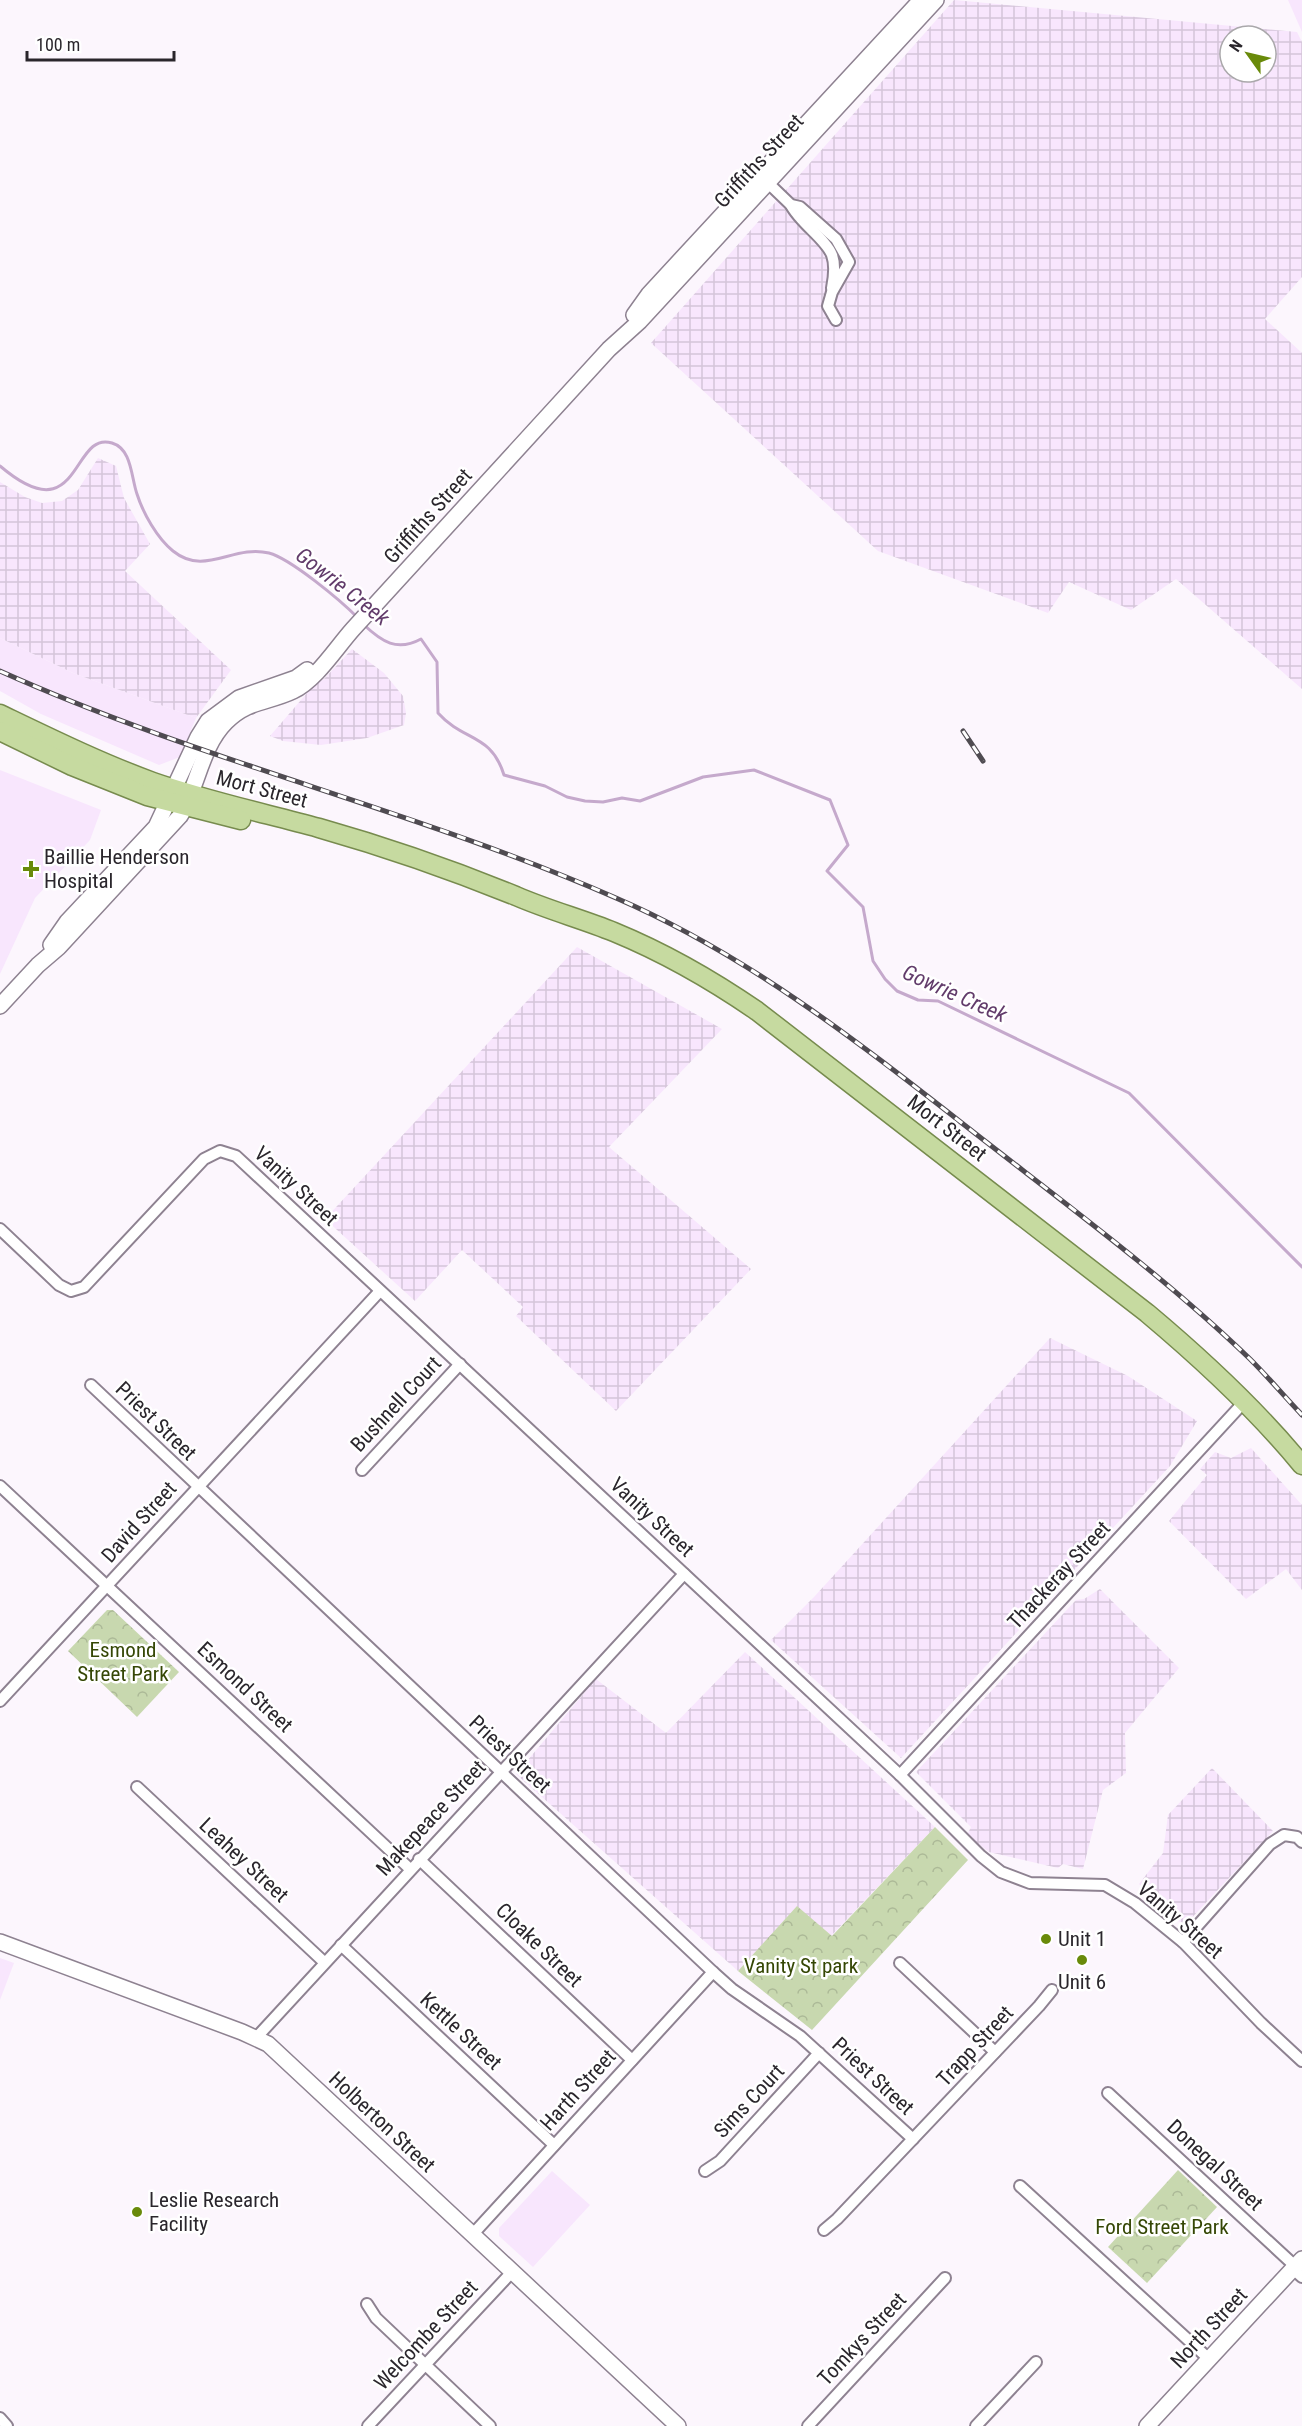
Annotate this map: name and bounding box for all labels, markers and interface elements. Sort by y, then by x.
scale bar [27,24,174,62]
north arrow [1218,24,1278,84]
text: 100 m [36,34,80,55]
text: N [1225,37,1247,55]
street label: Griffiths Street [710,109,808,213]
street label: Griffiths Street [379,464,477,568]
water label: Gowrie Creek [291,542,395,631]
street label: Mort Street [214,765,310,813]
place label: Baillie Henderson Hospital [44,845,189,893]
marker: Baillie Henderson Hospital [22,860,40,878]
water label: Gowrie Creek [899,959,1011,1028]
street label: Mort Street [903,1090,991,1166]
street label: Vanity Street [249,1141,343,1231]
street label: Bushnell Court [346,1351,446,1457]
street label: Priest Street [111,1377,201,1465]
street label: Vanity Street [605,1472,699,1562]
street label: David Street [97,1477,181,1567]
street label: Thackeray Street [1003,1516,1115,1634]
street label: Esmond Street [193,1637,297,1737]
park label: Esmond Street Park [77,1638,169,1686]
street label: Priest Street [464,1710,556,1798]
street label: Makepeace Street [371,1755,491,1881]
street label: Leahey Street [195,1813,293,1907]
street label: Vanity Street [1132,1876,1228,1964]
street label: Cloake Street [491,1898,587,1992]
place label: Unit 1 [1058,1927,1106,1951]
marker: Unit 1 [1039,1932,1053,1946]
marker: Unit 6 [1075,1953,1089,1967]
park label: Vanity St park [744,1954,859,1978]
place label: Unit 6 [1058,1970,1106,1994]
street label: Kettle Street [415,1987,507,2075]
street label: Trapp Street [932,2001,1018,2091]
street label: Priest Street [827,2032,919,2120]
street label: Harth Street [535,2045,621,2135]
street label: Sims Court [709,2059,789,2143]
street label: Holberton Street [324,2067,440,2177]
street label: Donegal Street [1162,2115,1268,2215]
place label: Leslie Research Facility [149,2188,279,2236]
marker: Leslie Research Facility [130,2205,144,2219]
park label: Ford Street Park [1095,2215,1229,2239]
street label: Welcombe Street [369,2275,483,2395]
street label: North Street [1166,2283,1252,2373]
street label: Tomkys Street [813,2288,911,2390]

